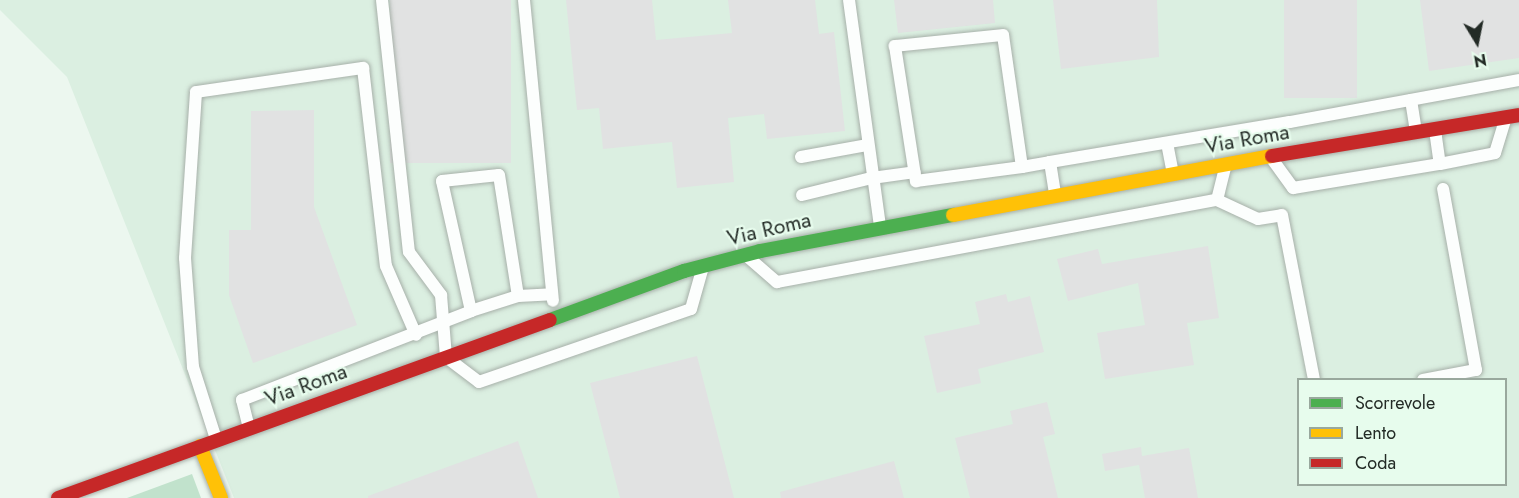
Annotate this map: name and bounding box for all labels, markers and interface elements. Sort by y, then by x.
north arrow [1447,12,1507,72]
text: N [1472,48,1488,73]
street label: Via Roma [1203,119,1291,159]
street label: Via Roma [725,207,813,251]
street label: Via Roma [262,359,350,411]
legend [1297,378,1507,486]
text: Scorrevole [1355,390,1435,416]
text: Lento [1355,420,1396,446]
text: Coda [1355,450,1396,476]

